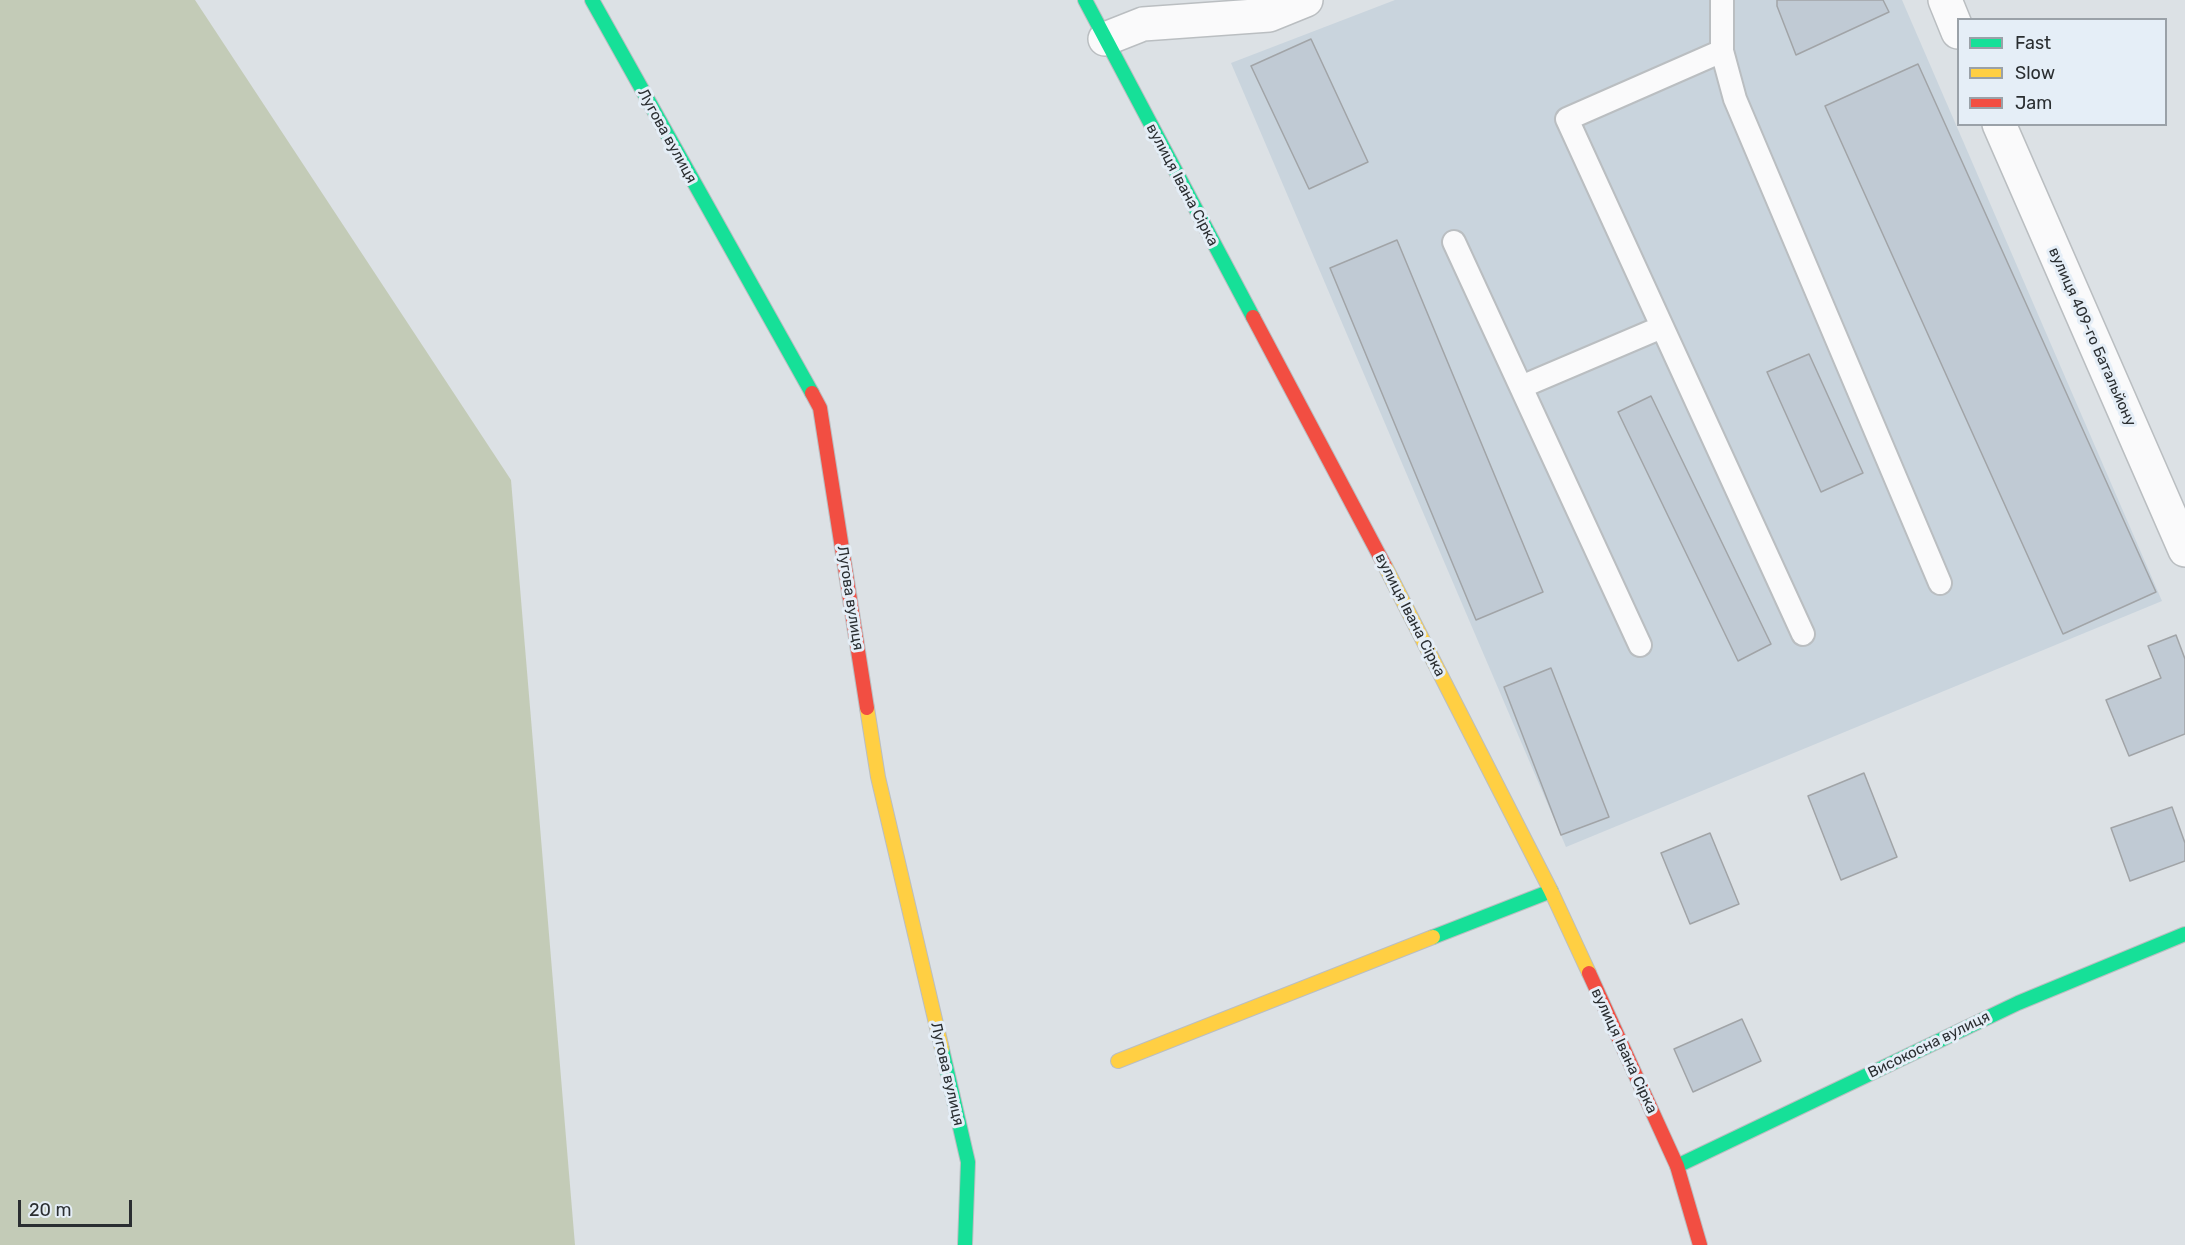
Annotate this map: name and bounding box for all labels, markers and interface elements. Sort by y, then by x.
legend [1957,18,2167,126]
text: Fast [2015,32,2051,54]
text: Slow [2015,62,2055,84]
street label: Лугова вулиця [634,85,700,187]
text: Jam [2015,92,2052,114]
street label: вулиця Івана Сірка [1142,121,1222,249]
street label: вулиця 409-го Батальйону [2044,245,2140,429]
street label: Лугова вулиця [833,544,867,652]
street label: вулиця Івана Сірка [1371,550,1449,680]
street label: вулиця Івана Сірка [1587,986,1661,1116]
street label: Високосна вулиця [1865,1008,1993,1082]
street label: Лугова вулиця [926,1021,968,1127]
scale bar [21,1188,135,1226]
text: 20 m [29,1199,71,1221]

